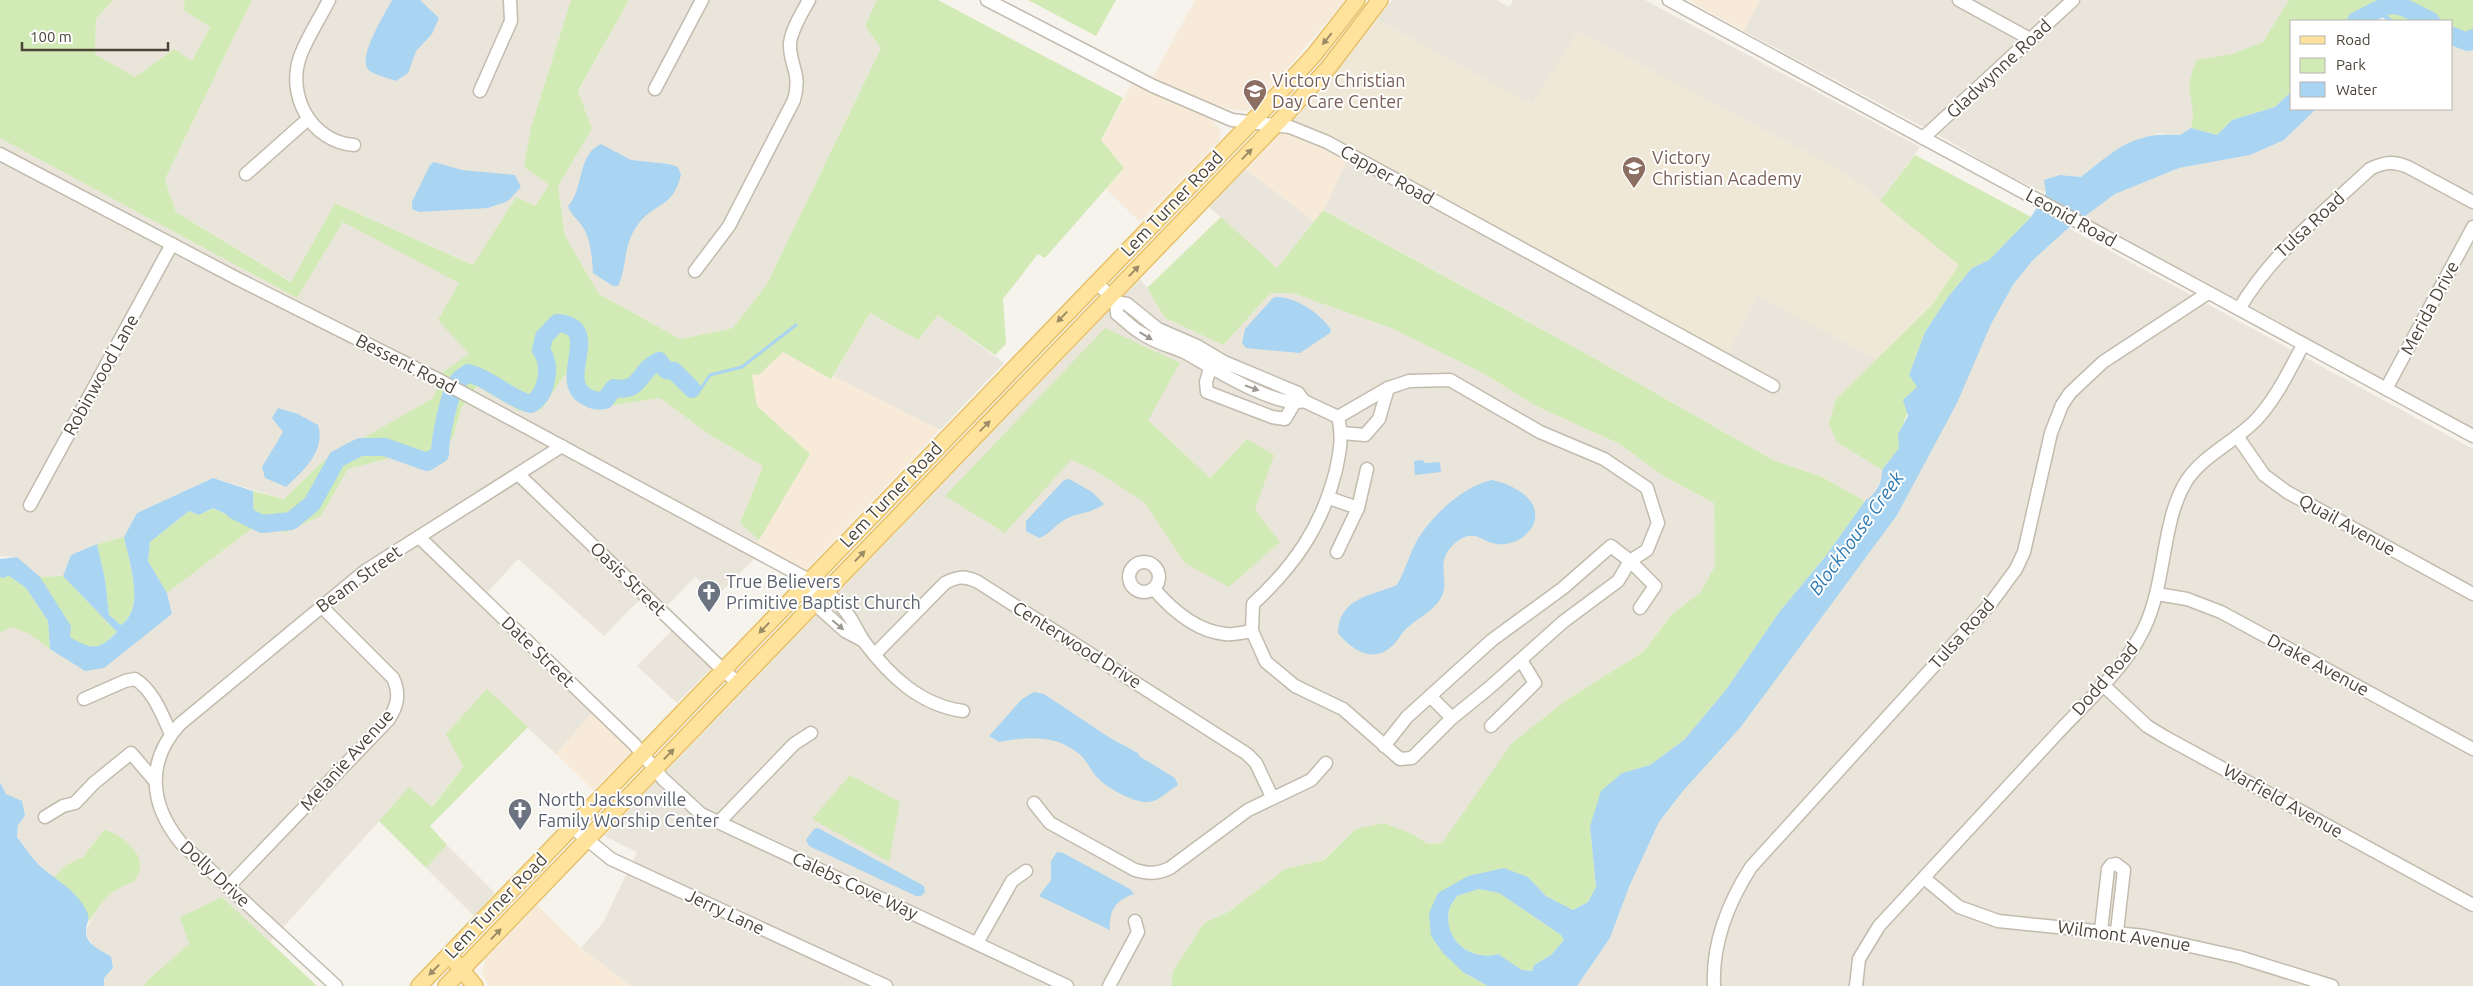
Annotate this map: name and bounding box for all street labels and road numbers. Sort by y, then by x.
street label: Gladwynne Road [1942,15,2055,122]
street label: Capper Road [1337,140,1438,208]
street label: Lem Turner Road [1116,147,1226,260]
street label: Leonid Road [2023,184,2120,250]
street label: Tulsa Road [2271,187,2348,261]
street label: Merida Drive [2396,257,2462,358]
street label: Robinwood Lane [59,311,142,438]
street label: Bessent Road [353,329,460,397]
street label: Lem Turner Road [835,438,945,551]
street label: Quail Avenue [2295,489,2399,560]
street label: Oasis Street [587,537,671,619]
street label: Beam Street [312,541,405,616]
street label: Tulsa Road [1925,594,1998,672]
street label: Centerwood Drive [1010,597,1145,692]
street label: Date Street [498,612,579,691]
street label: Drake Avenue [2264,629,2373,699]
street label: Dodd Road [2067,638,2141,719]
street label: Melanie Avenue [296,705,397,814]
street label: Warfield Avenue [2220,759,2347,841]
street label: Dolly Drive [177,836,255,911]
street label: Calebs Cove Way [790,847,922,923]
street label: Lem Turner Road [440,849,550,962]
street label: Jerry Lane [683,884,768,938]
street label: Wilmont Avenue [2056,916,2192,954]

